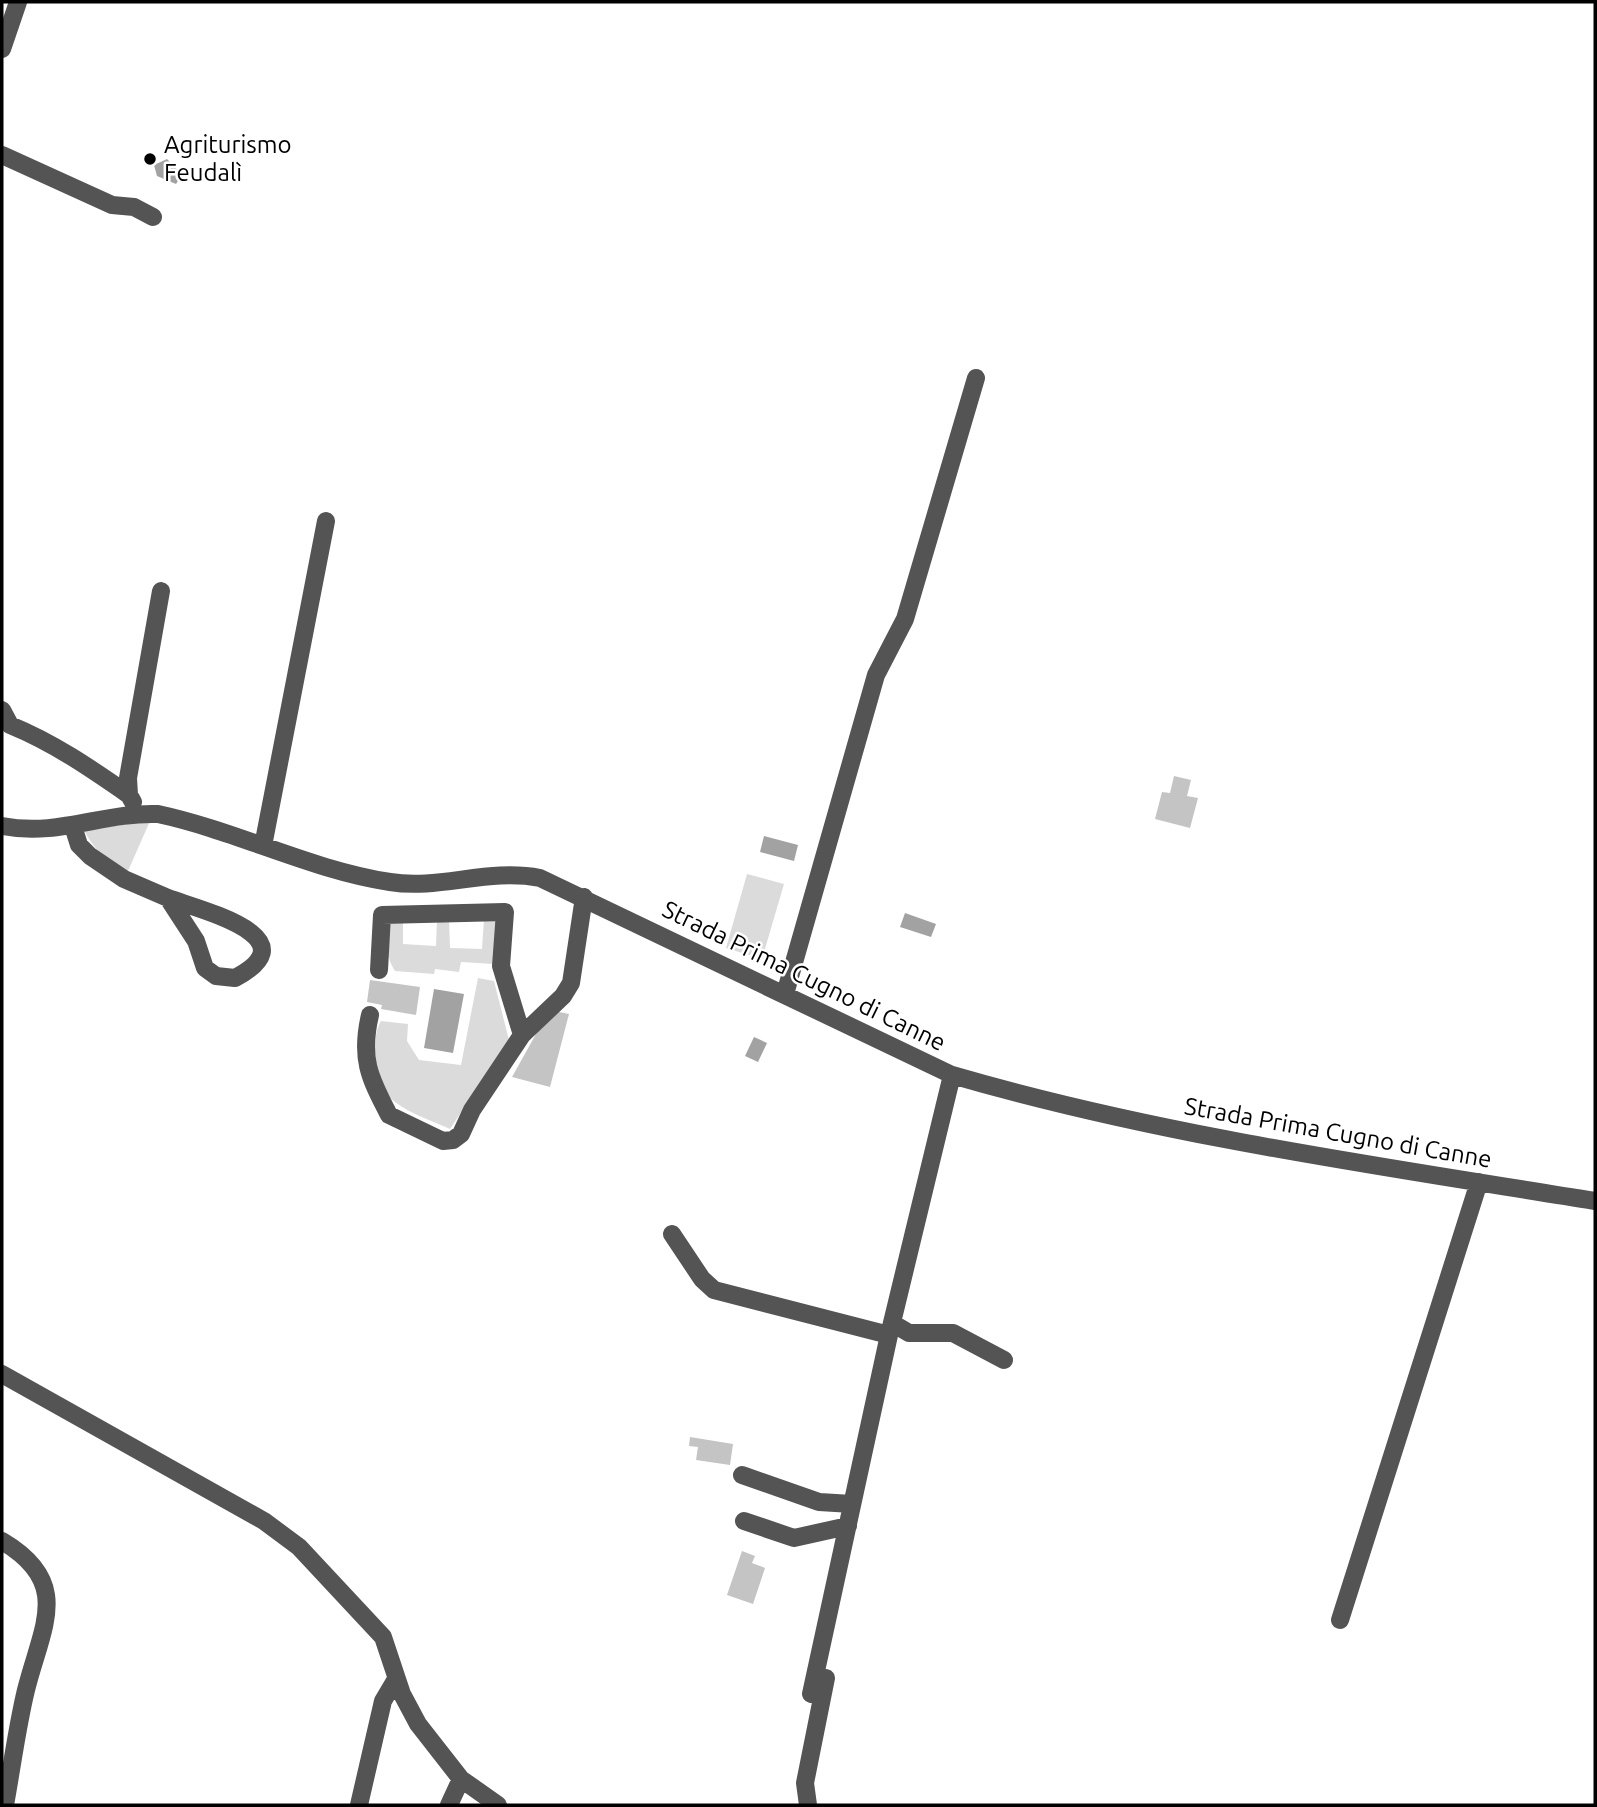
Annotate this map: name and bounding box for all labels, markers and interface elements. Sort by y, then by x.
place label: Agriturismo Feudalì [164,131,292,186]
marker: Agriturismo Feudalì [142,151,158,167]
street label: Strada Prima Cugno di Canne [658,895,950,1056]
street label: Strada Prima Cugno di Canne [1182,1092,1494,1173]

